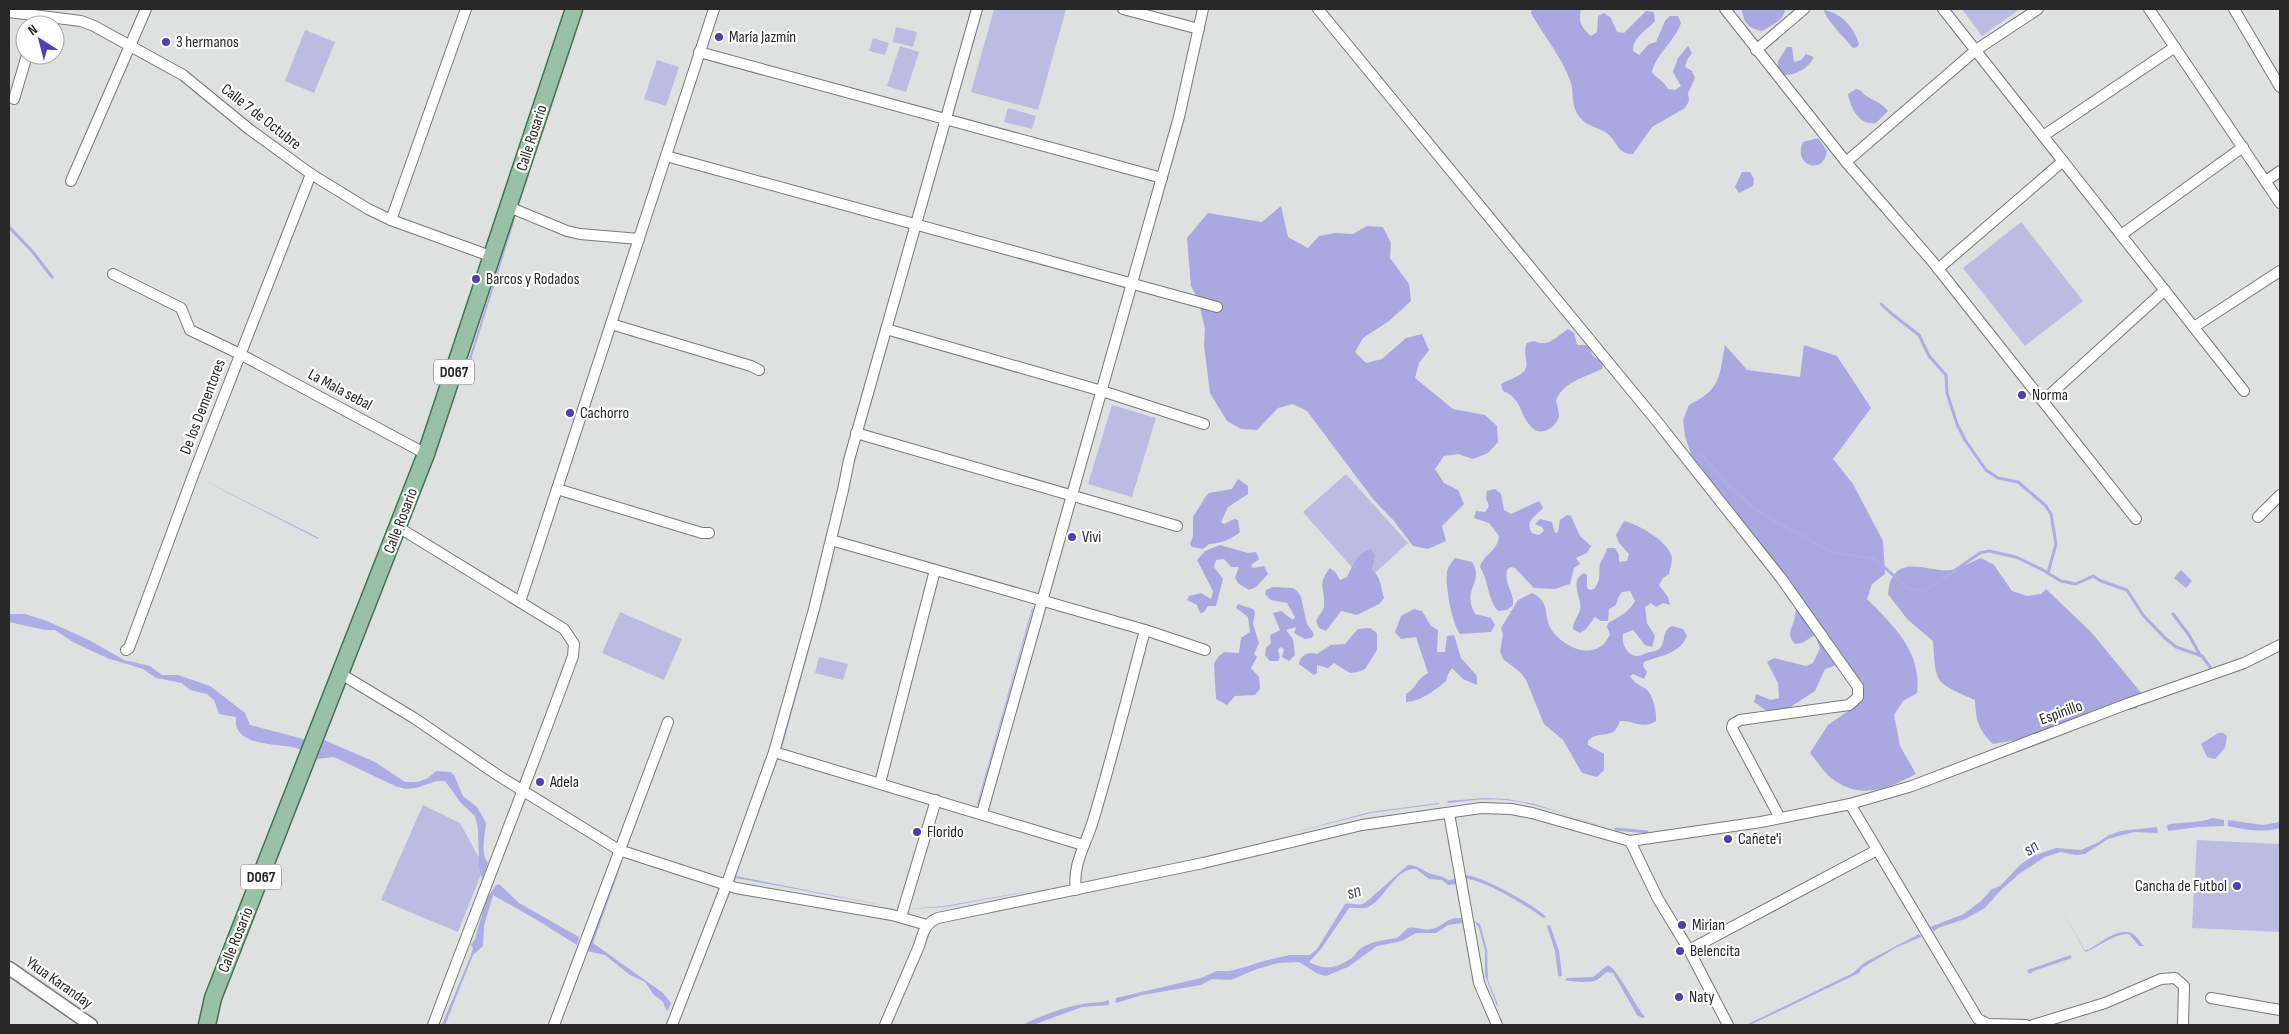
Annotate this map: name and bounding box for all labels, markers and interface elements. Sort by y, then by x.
north arrow [15,15,65,65]
text: N [25,21,41,39]
place label: María Jazmín [729,28,796,47]
marker: María Jazmín [713,31,725,43]
place label: 3 hermanos [176,33,239,52]
marker: 3 hermanos [160,36,172,48]
street label: Calle 7 de Octubre [217,80,305,154]
street label: Calle Rosario [512,103,552,173]
place label: Barcos y Rodados [486,270,580,289]
marker: Barcos y Rodados [470,273,482,285]
street label: De los Dementores [176,356,230,457]
road number: D067 [434,360,474,384]
street label: La Mala sebal [305,365,375,415]
place label: Norma [2032,386,2068,405]
marker: Norma [2016,389,2028,401]
place label: Cachorro [580,404,629,423]
marker: Cachorro [564,407,576,419]
street label: Calle Rosario [380,486,422,556]
place label: Vivi [1082,528,1101,547]
marker: Vivi [1066,531,1078,543]
street label: Espinillo [2037,696,2085,730]
place label: Adela [549,773,579,792]
marker: Adela [534,776,546,788]
place label: Florido [927,823,964,842]
marker: Florido [911,826,923,838]
place label: Cañete'i [1738,830,1782,849]
marker: Cañete'i [1722,833,1734,845]
water label: sn [2019,835,2043,861]
road number: D067 [241,864,281,890]
place label: Cancha de Futbol [2135,877,2227,896]
water label: sn [1344,880,1364,904]
marker: Cancha de Futbol [2231,880,2243,892]
street label: Calle Rosario [214,905,258,975]
place label: Mirian [1692,916,1725,935]
marker: Mirian [1676,919,1688,931]
place label: Belencita [1690,942,1740,961]
marker: Belencita [1674,945,1686,957]
street label: Ykua Karanday [22,953,96,1013]
place label: Naty [1689,988,1714,1007]
marker: Naty [1673,991,1685,1003]

